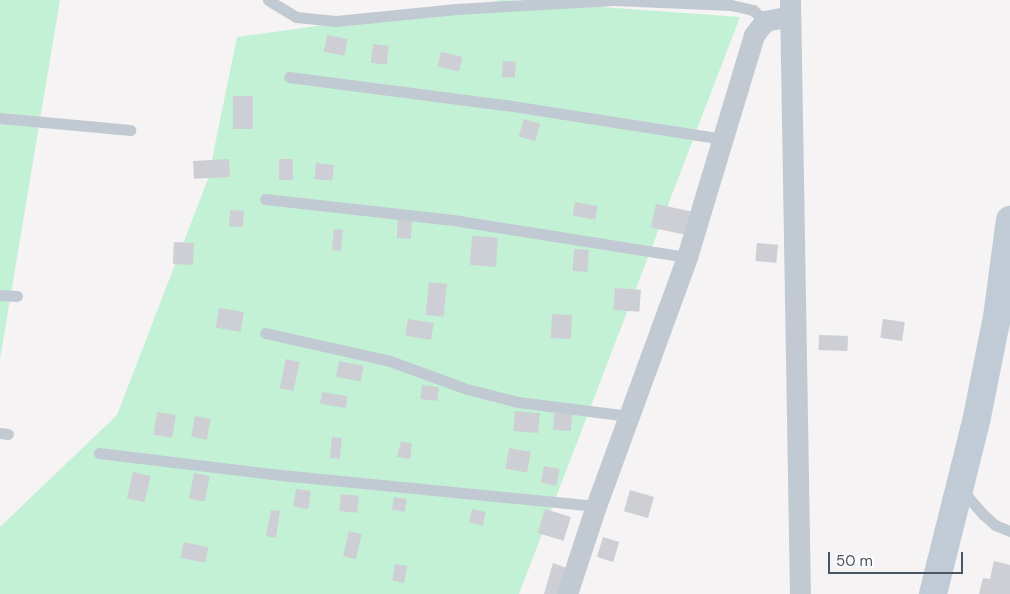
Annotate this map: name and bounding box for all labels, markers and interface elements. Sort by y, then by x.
scale bar [830,542,965,574]
text: 50 m [836,551,873,571]

